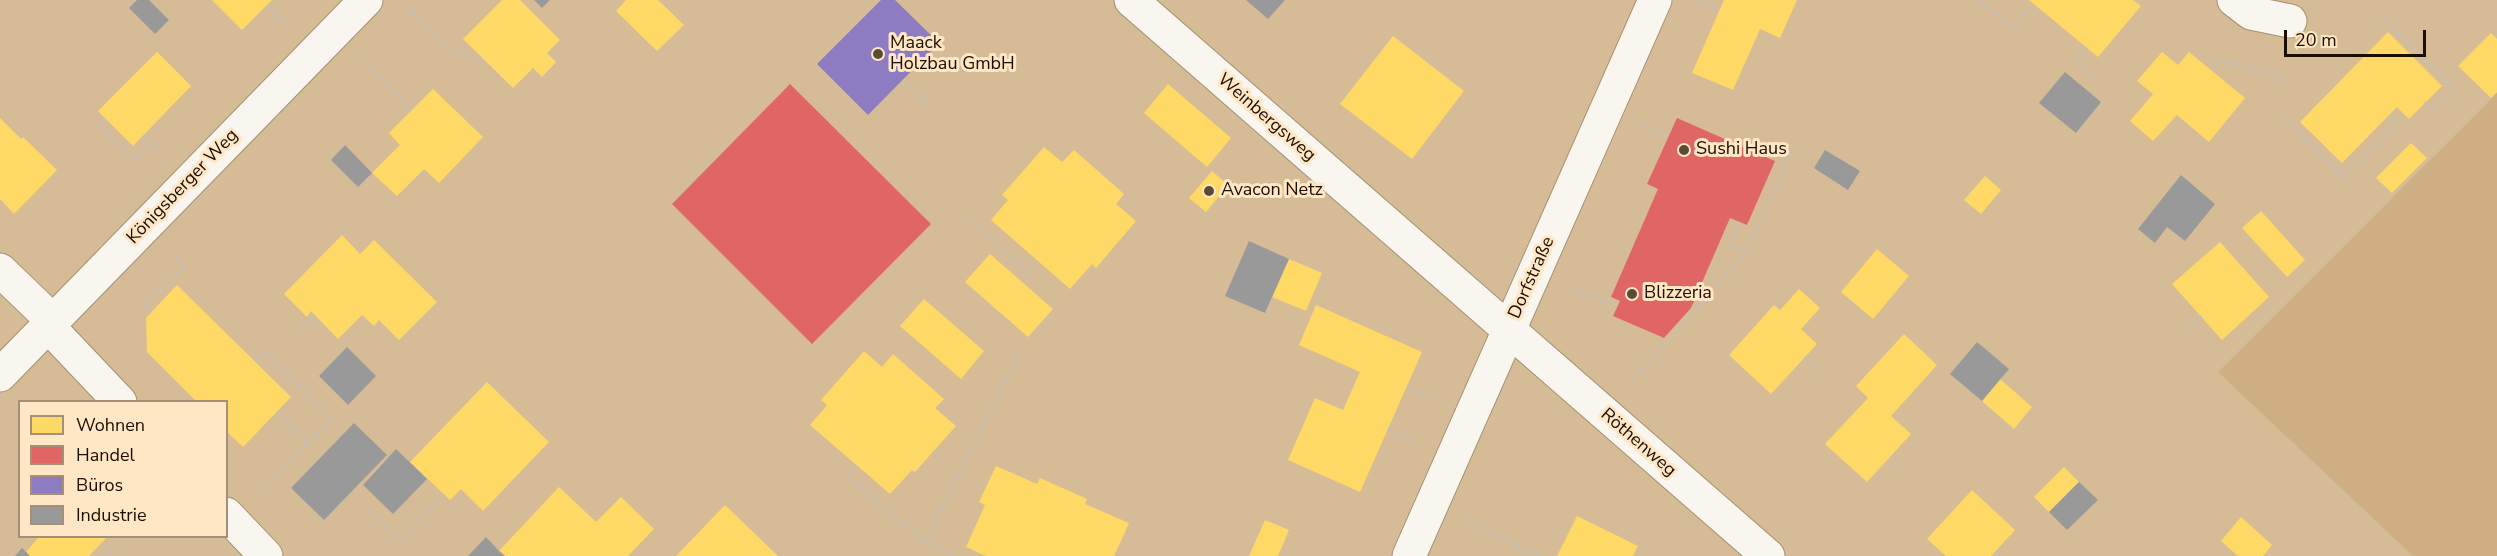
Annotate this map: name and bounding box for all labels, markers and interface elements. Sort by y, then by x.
scale bar [2287,18,2430,56]
text: 20 m [2295,28,2337,52]
place label: Maack Holzbau GmbH [890,33,1015,76]
marker: Maack Holzbau GmbH [871,47,885,61]
street label: Weinbergsweg [1212,69,1320,167]
street label: Königsberger Weg [123,125,243,249]
place label: Sushi Haus [1696,139,1787,161]
marker: Sushi Haus [1677,143,1691,157]
place label: Avacon Netz [1221,180,1323,202]
marker: Avacon Netz [1202,184,1216,198]
street label: Dorfstraße [1504,234,1560,322]
place label: Blizzeria [1644,283,1712,305]
marker: Blizzeria [1625,287,1639,301]
legend [18,400,228,538]
street label: Röthenweg [1596,404,1680,482]
text: Wohnen [76,413,145,437]
text: Handel [76,443,135,467]
text: Büros [76,473,123,497]
text: Industrie [76,503,147,527]

